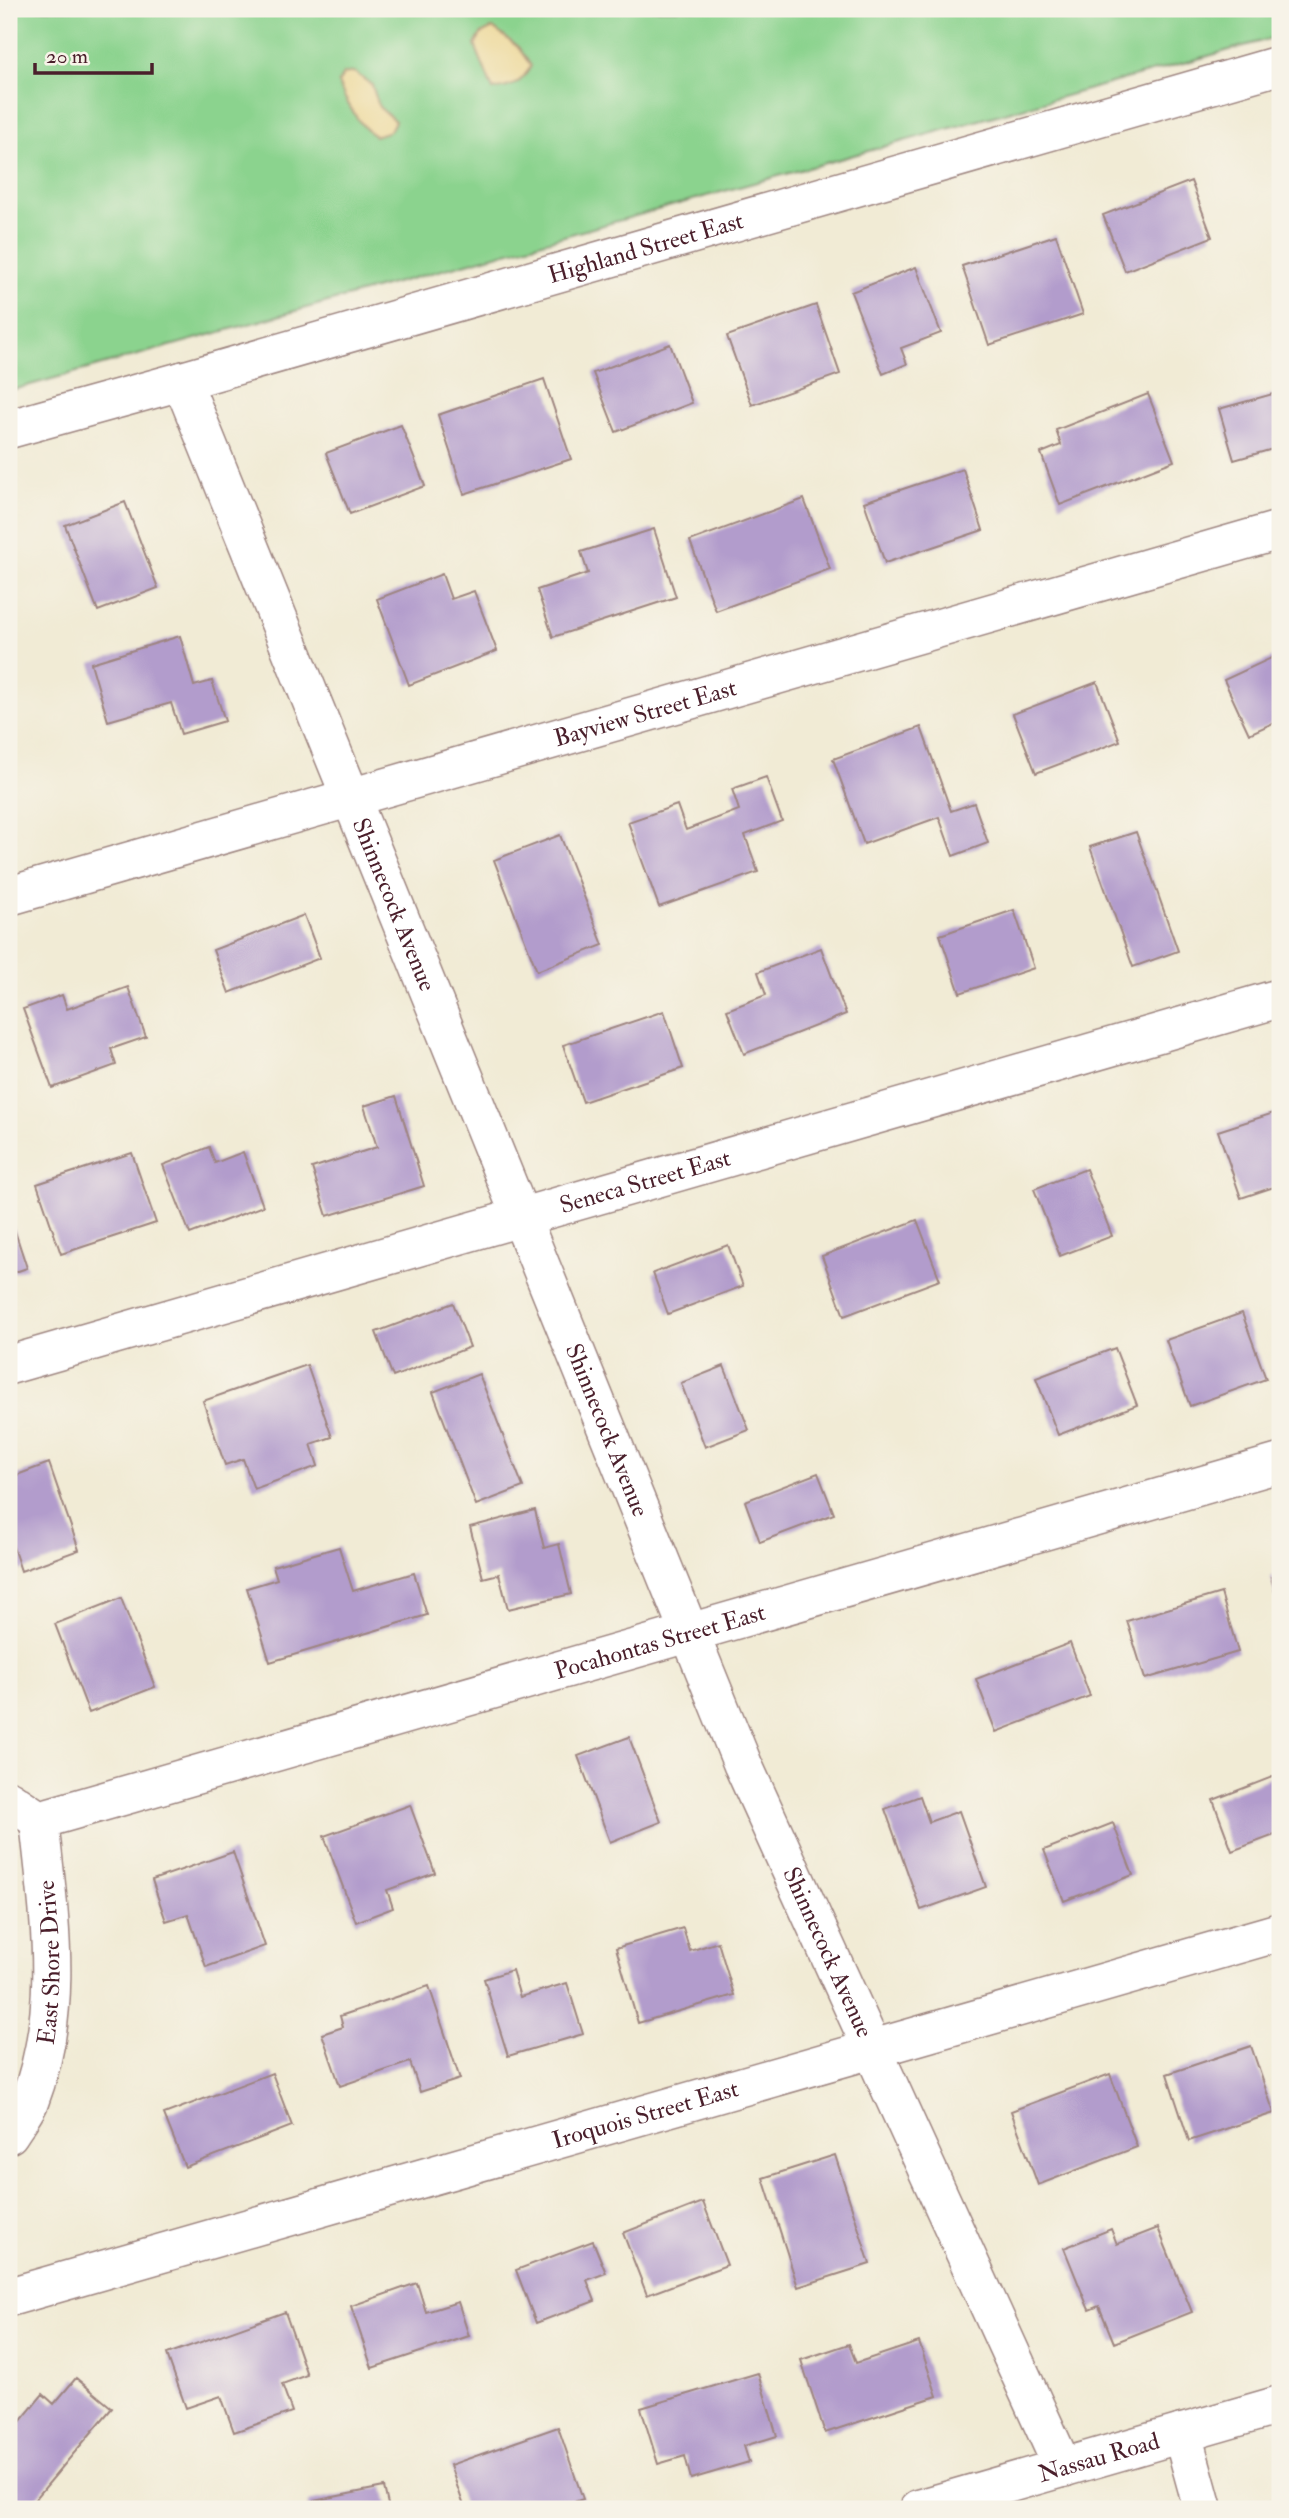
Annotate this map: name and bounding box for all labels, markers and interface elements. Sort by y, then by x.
scale bar [35,32,152,76]
text: 20 m [46,43,88,70]
street label: Highland Street East [545,205,747,291]
street label: Bayview Street East [550,672,740,754]
street label: Shinnecock Avenue [345,814,443,996]
street label: Seneca Street East [556,1142,734,1221]
street label: Shinnecock Avenue [558,1339,656,1521]
street label: Pocahontas Street East [551,1597,769,1687]
street label: Shinnecock Avenue [775,1862,880,2043]
street label: East Shore Drive [30,1879,67,2047]
street label: Iroquois Street East [549,2073,742,2156]
street label: Nassau Road [1035,2425,1163,2490]

